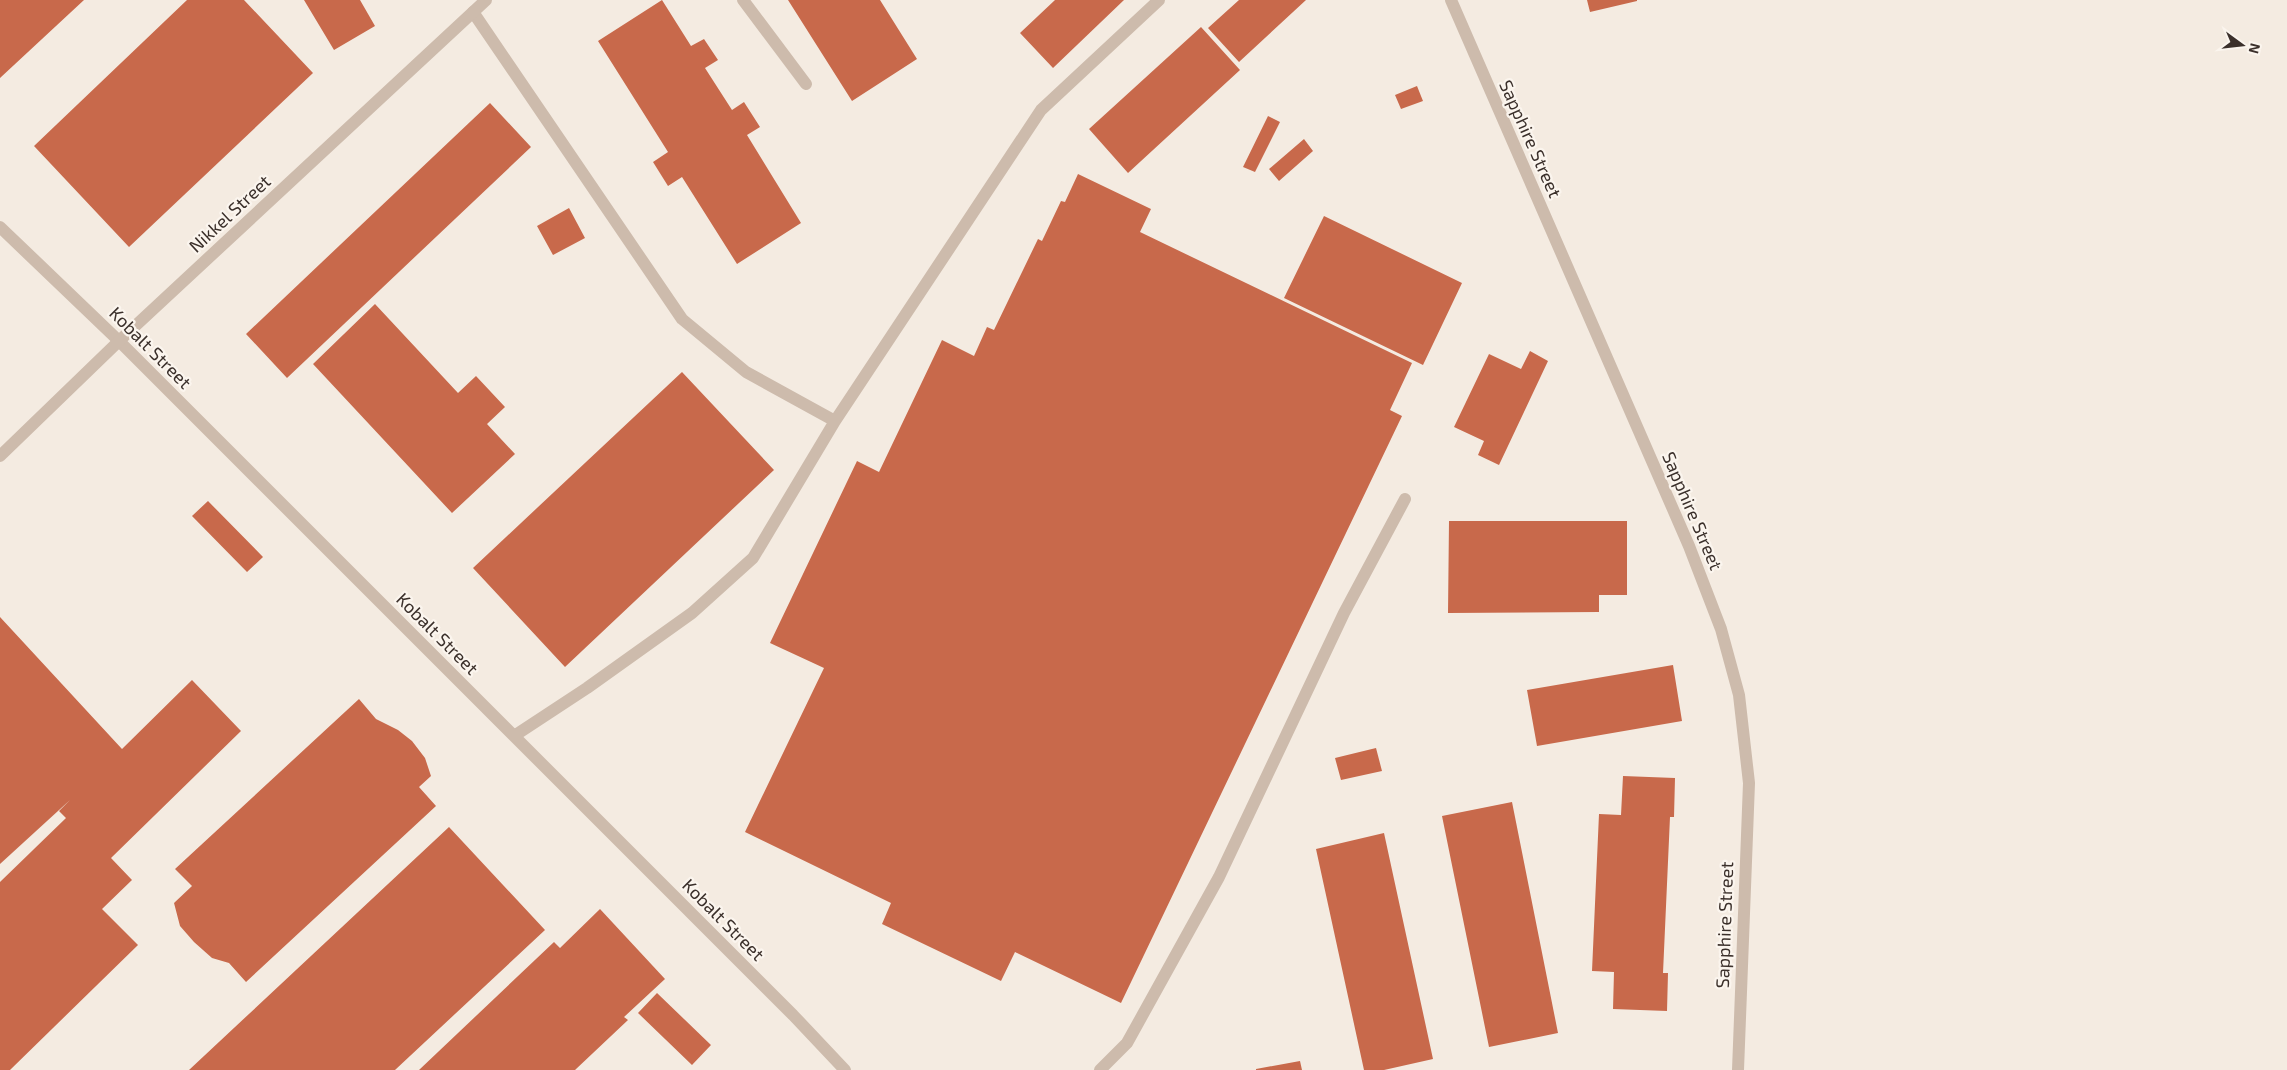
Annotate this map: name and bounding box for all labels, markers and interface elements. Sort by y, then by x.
north arrow [2217,20,2267,70]
text: N [2246,41,2265,56]
street label: Sapphire Street [1495,76,1567,201]
street label: Nikkel Street [184,170,275,257]
street label: Kobalt Street [105,302,196,393]
street label: Sapphire Street [1658,448,1728,573]
street label: Kobalt Street [392,588,483,679]
street label: Sapphire Street [1711,861,1737,989]
street label: Kobalt Street [678,874,769,965]

